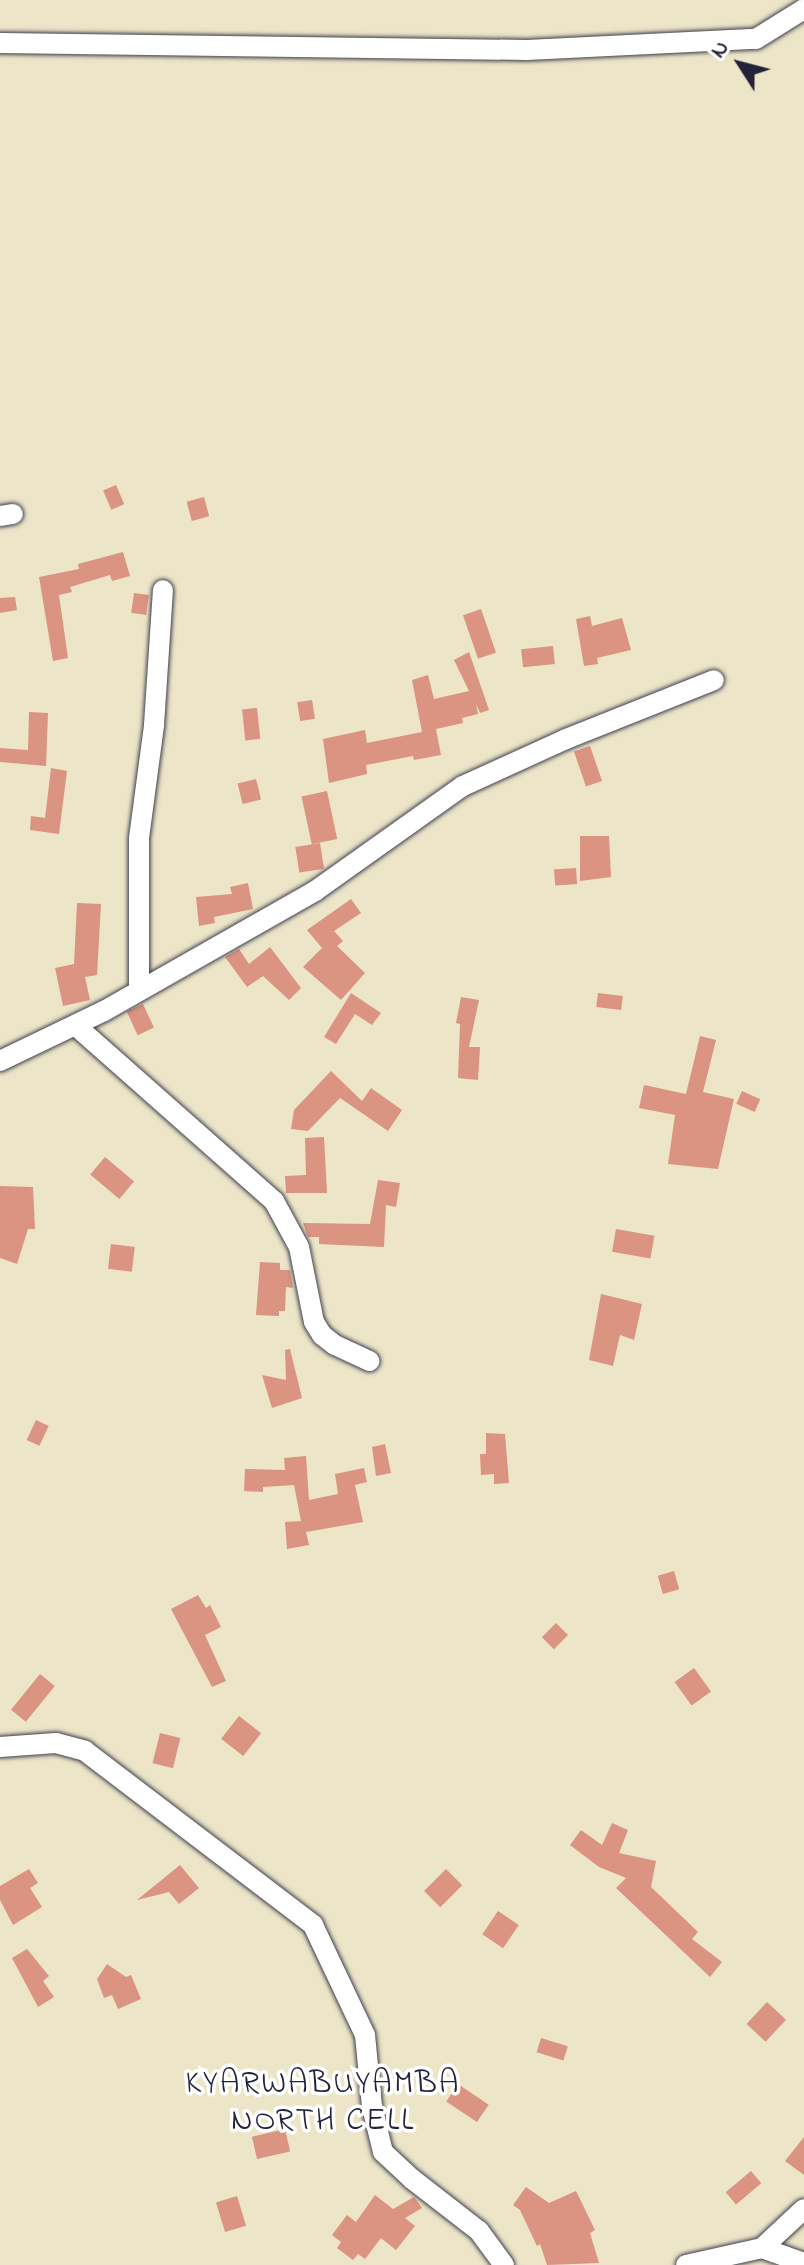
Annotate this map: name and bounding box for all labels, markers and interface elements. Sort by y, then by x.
north arrow [700,24,780,104]
text: N [703,34,738,65]
district label: KYARWABUYAMBA NORTH CELL [186,2067,460,2142]

